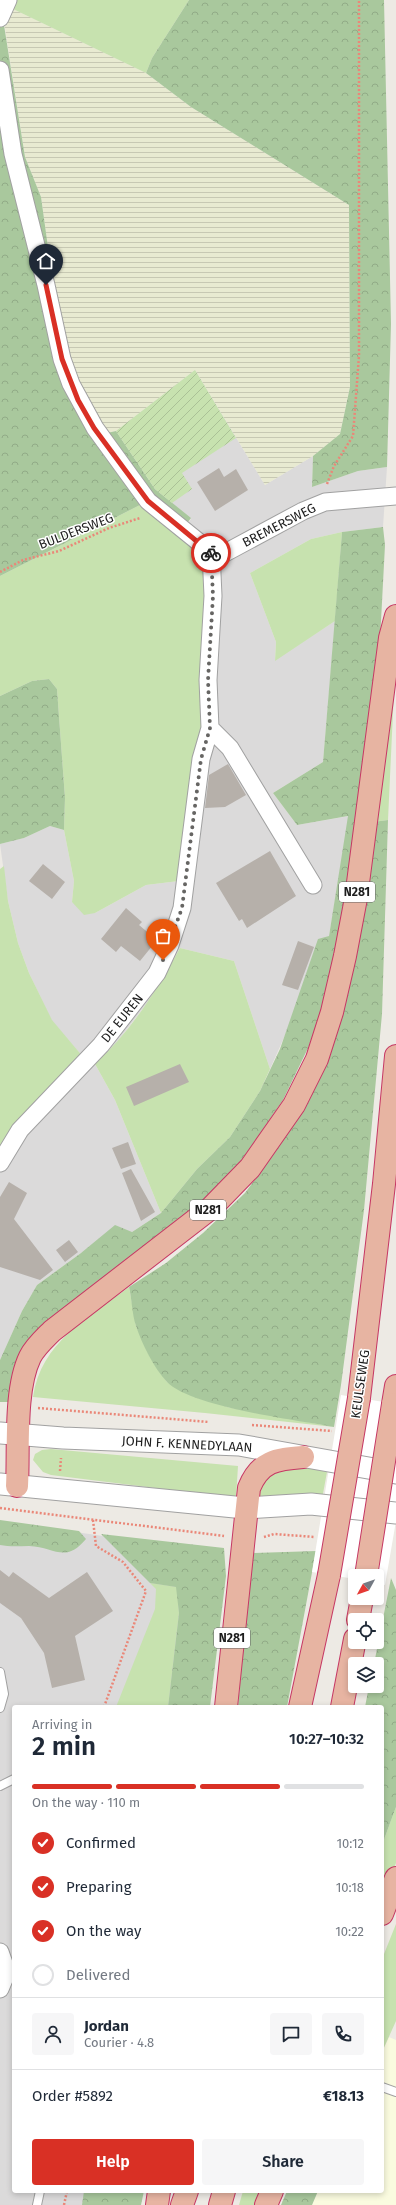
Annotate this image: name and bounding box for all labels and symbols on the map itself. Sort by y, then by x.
pin [29,244,63,285]
street label: BREMERSWEG [240,500,318,550]
street label: BULDERSWEG [37,510,115,552]
courier [191,533,231,573]
road number: N281 [339,882,375,902]
pin [146,919,180,960]
street label: DE EUREN [98,991,146,1045]
road number: N281 [190,1200,226,1220]
street label: KEULSEWEG [348,1349,372,1419]
street label: JOHN F. KENNEDYLAAN [121,1433,253,1455]
north arrow [348,1569,384,1605]
road number: N281 [214,1628,250,1648]

